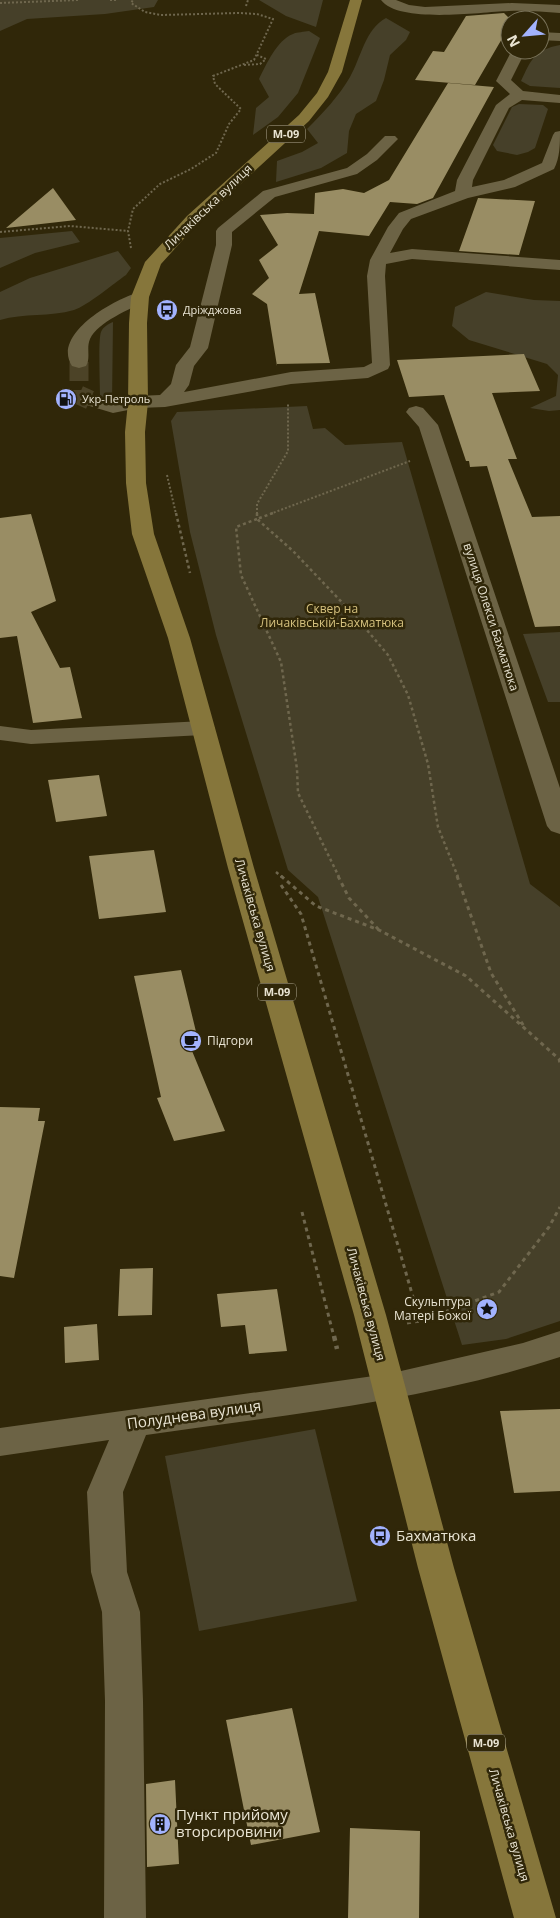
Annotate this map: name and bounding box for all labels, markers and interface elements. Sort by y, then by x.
north arrow [500,10,550,60]
text: N [502,32,524,51]
road number: М-09 [267,126,305,142]
street label: Личаківська вулиця [160,160,255,253]
bus stop icon: Дріжджова [155,298,179,322]
place label: Дріжджова [183,302,242,317]
fuel station icon: Укр-Петроль [54,387,78,411]
place label: Укр-Петроль [82,391,150,406]
street label: вулиця Олекси Бахматюка [460,541,523,693]
park label: Сквер на Личаківській-Бахматюка [260,600,404,631]
street label: Личаківська вулиця [231,857,280,973]
road number: М-09 [258,984,296,1000]
cafe icon: Підгори [179,1029,203,1053]
place label: Підгори [207,1032,253,1049]
street label: Личаківська вулиця [343,1245,390,1362]
place label: Скульптура Матері Божої [394,1293,472,1324]
place icon: Скульптура Матері Божої [475,1297,499,1321]
street label: Полуднева вулиця [125,1395,262,1433]
bus stop icon: Бахматюка [368,1524,392,1548]
place label: Бахматюка [396,1525,476,1545]
road number: М-09 [467,1735,505,1752]
street label: Личаківська вулиця [485,1767,534,1883]
place label: Пункт прийому вторсировини [176,1804,288,1841]
building icon: Пункт прийому вторсировини [148,1812,172,1836]

